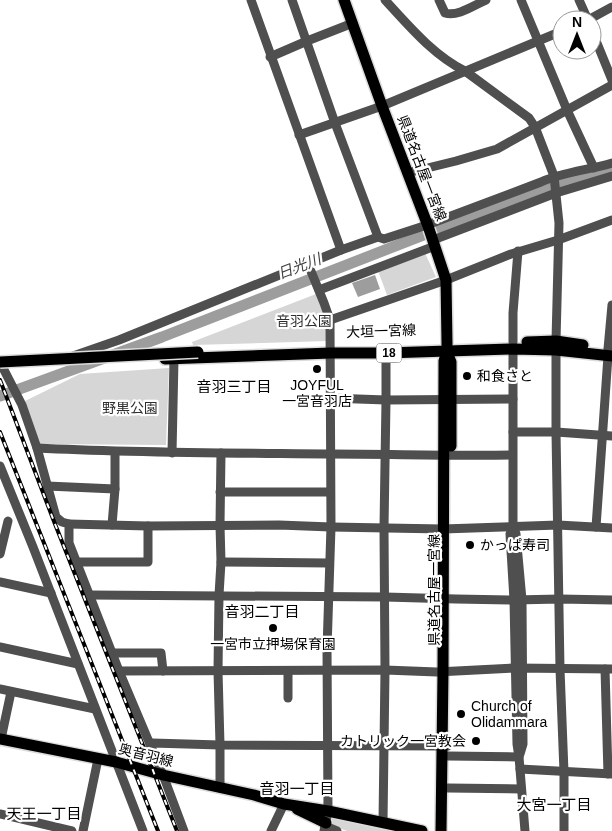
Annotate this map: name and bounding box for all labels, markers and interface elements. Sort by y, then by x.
north arrow [552,10,602,60]
text: N [572,14,582,30]
street label: 県道名古屋一宮線 [394,113,450,223]
water label: 日光川 [275,249,325,282]
park label: 音羽公園 [276,313,332,329]
street label: 大垣一宮線 [346,322,416,340]
road number: 18 [376,343,402,362]
marker: JOYFUL 一宮音羽店 [311,363,323,375]
place label: 和食さと [477,368,533,384]
marker: 和食さと [461,370,473,382]
place label: JOYFUL 一宮音羽店 [282,377,352,409]
district label: 音羽三丁目 [196,378,272,395]
park label: 野黒公園 [102,400,158,416]
street label: 県道名古屋一宮線 [426,534,442,646]
place label: かっぱ寿司 [480,537,550,553]
marker: かっぱ寿司 [464,539,476,551]
district label: 音羽二丁目 [224,603,300,620]
marker: 一宮市立押場保育園 [267,622,279,634]
place label: 一宮市立押場保育園 [210,636,336,652]
place label: Church of Olidammara [471,698,547,730]
marker: Church of Olidammara [455,708,467,720]
place label: カトリック一宮教会 [340,733,466,749]
marker: カトリック一宮教会 [470,735,482,747]
street label: 奥音羽線 [117,740,175,770]
district label: 音羽一丁目 [259,780,335,797]
district label: 大宮一丁目 [516,796,592,813]
district label: 天王一丁目 [6,805,82,822]

